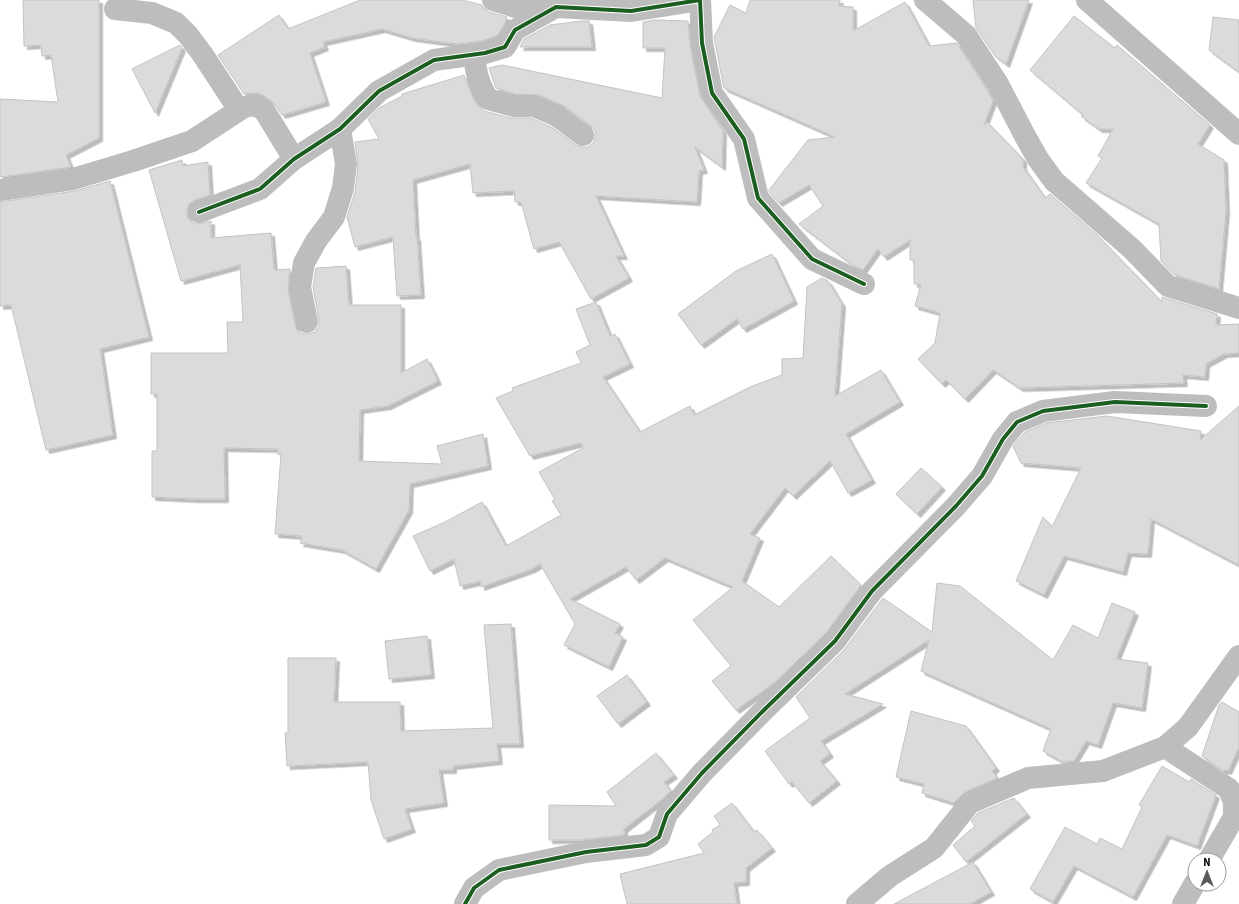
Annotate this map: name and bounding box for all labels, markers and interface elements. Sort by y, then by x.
north arrow [1187,852,1227,892]
text: N [1203,855,1211,870]

